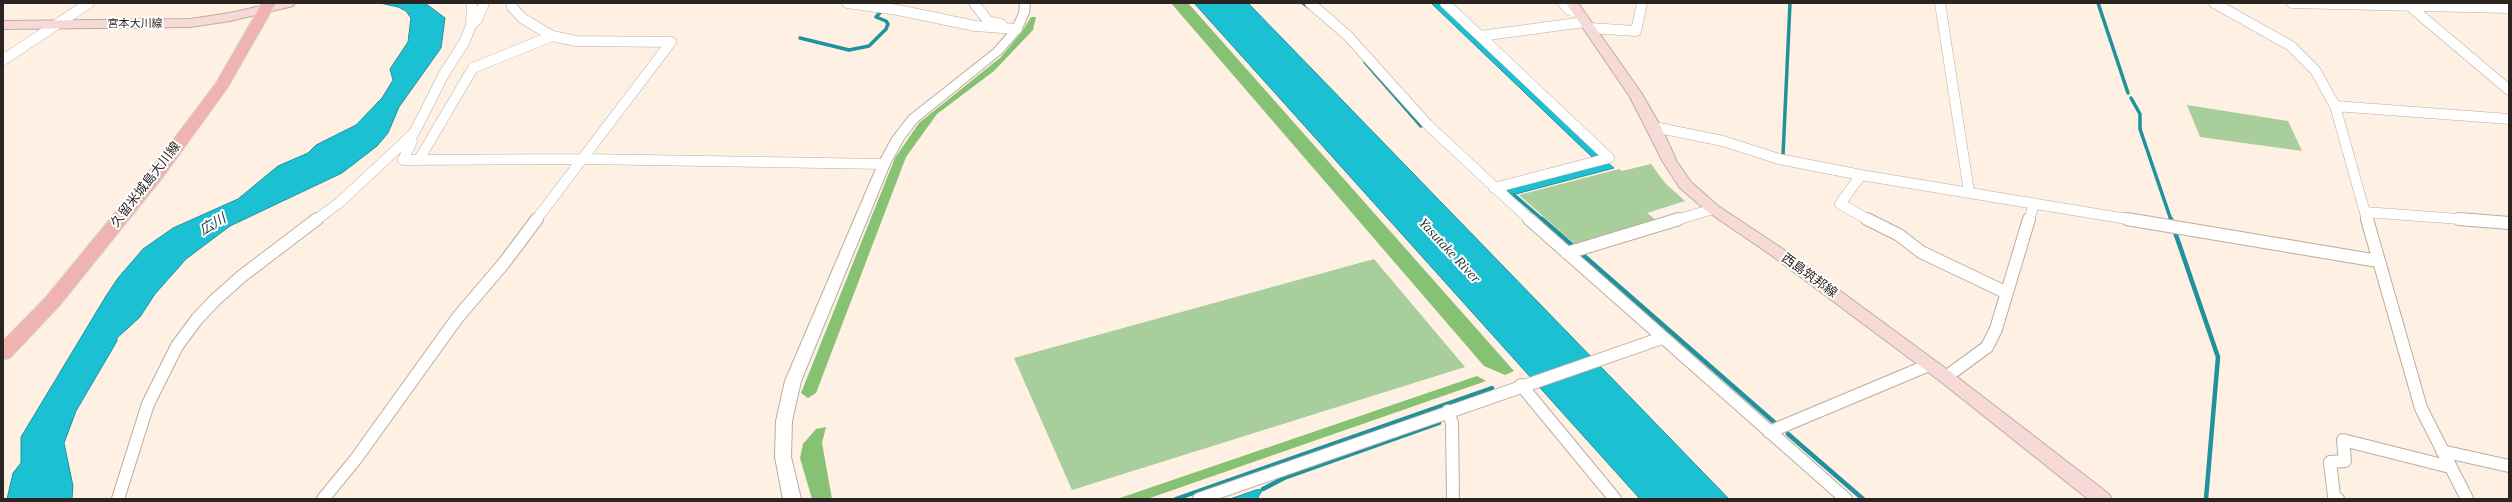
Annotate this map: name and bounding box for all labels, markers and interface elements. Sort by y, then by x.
street label: 宮本大川線 [108,17,162,31]
street label: 久留米城島大川線 [108,139,184,231]
water label: 広川 [197,211,229,239]
water label: Yasutake River [1415,215,1483,287]
street label: 西島筑邦線 [1778,251,1840,301]

